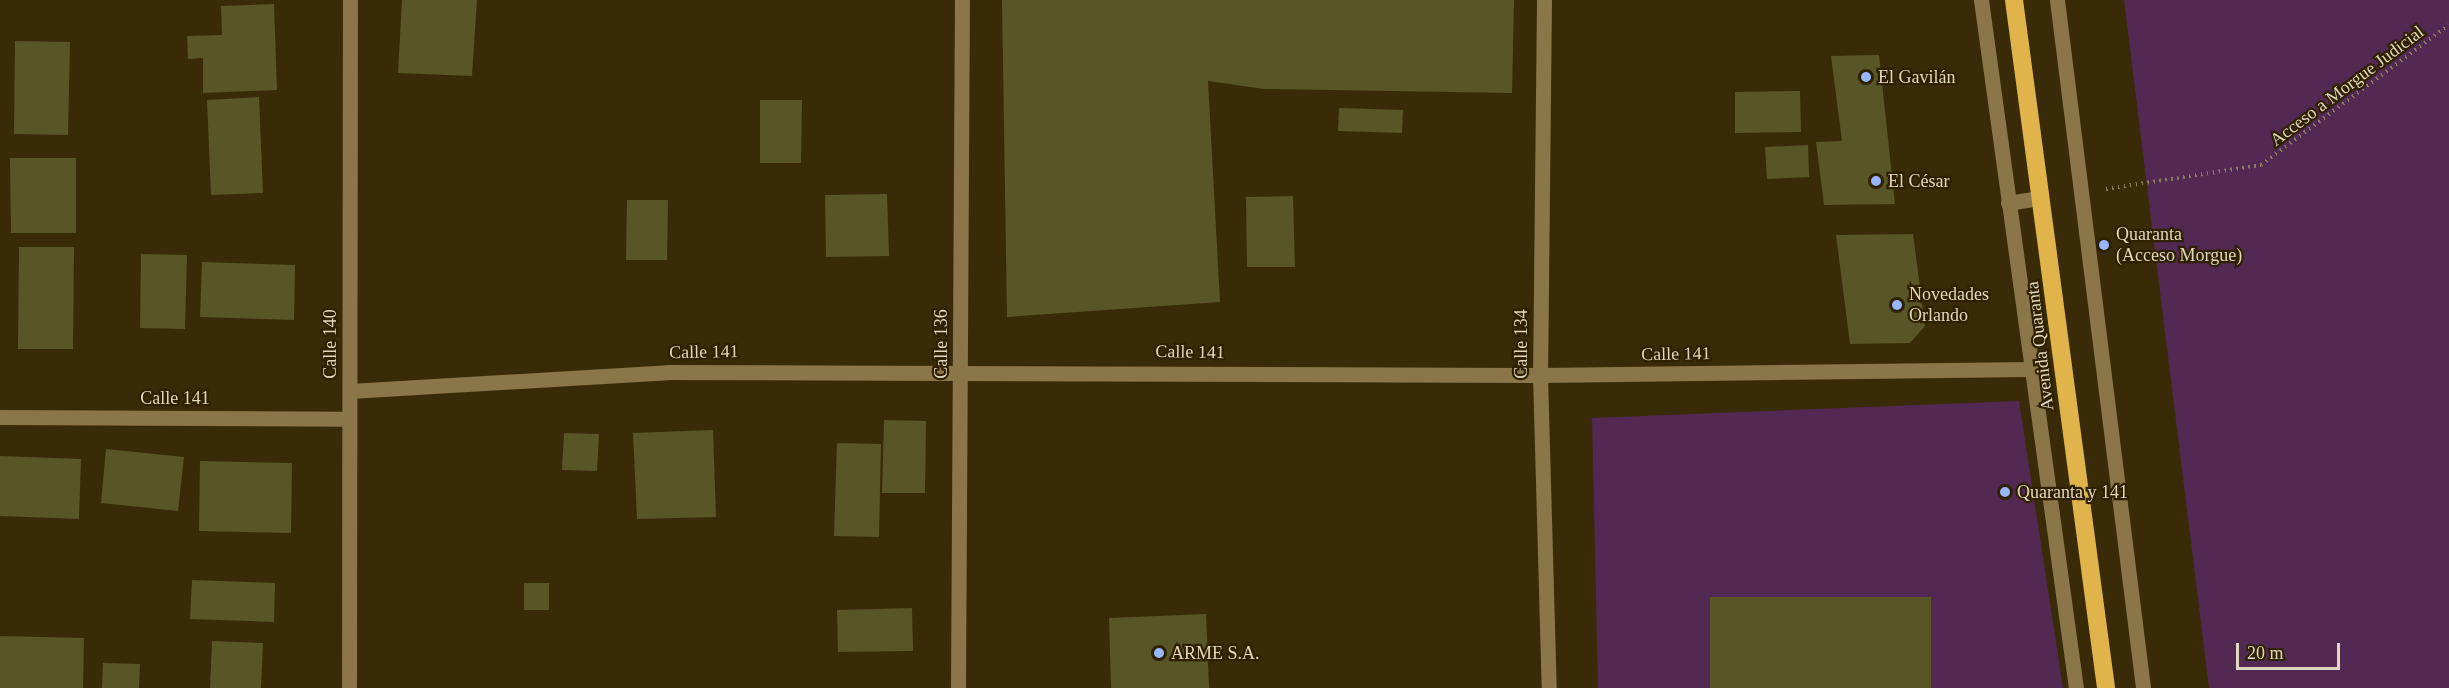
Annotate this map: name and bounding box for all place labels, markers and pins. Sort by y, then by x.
place label: El Gavilán [1878,66,1955,88]
marker: El Gavilán [1859,70,1873,84]
place label: El César [1888,170,1949,192]
marker: El César [1869,174,1883,188]
place label: Quaranta (Acceso Morgue) [2116,224,2242,266]
marker: Quaranta (Acceso Morgue) [2097,238,2111,252]
place label: Novedades Orlando [1909,284,1989,326]
marker: Novedades Orlando [1890,298,1904,312]
place label: Quaranta y 141 [2017,481,2128,503]
marker: Quaranta y 141 [1998,485,2012,499]
place label: ARME S.A. [1171,642,1260,664]
marker: ARME S.A. [1152,646,1166,660]

